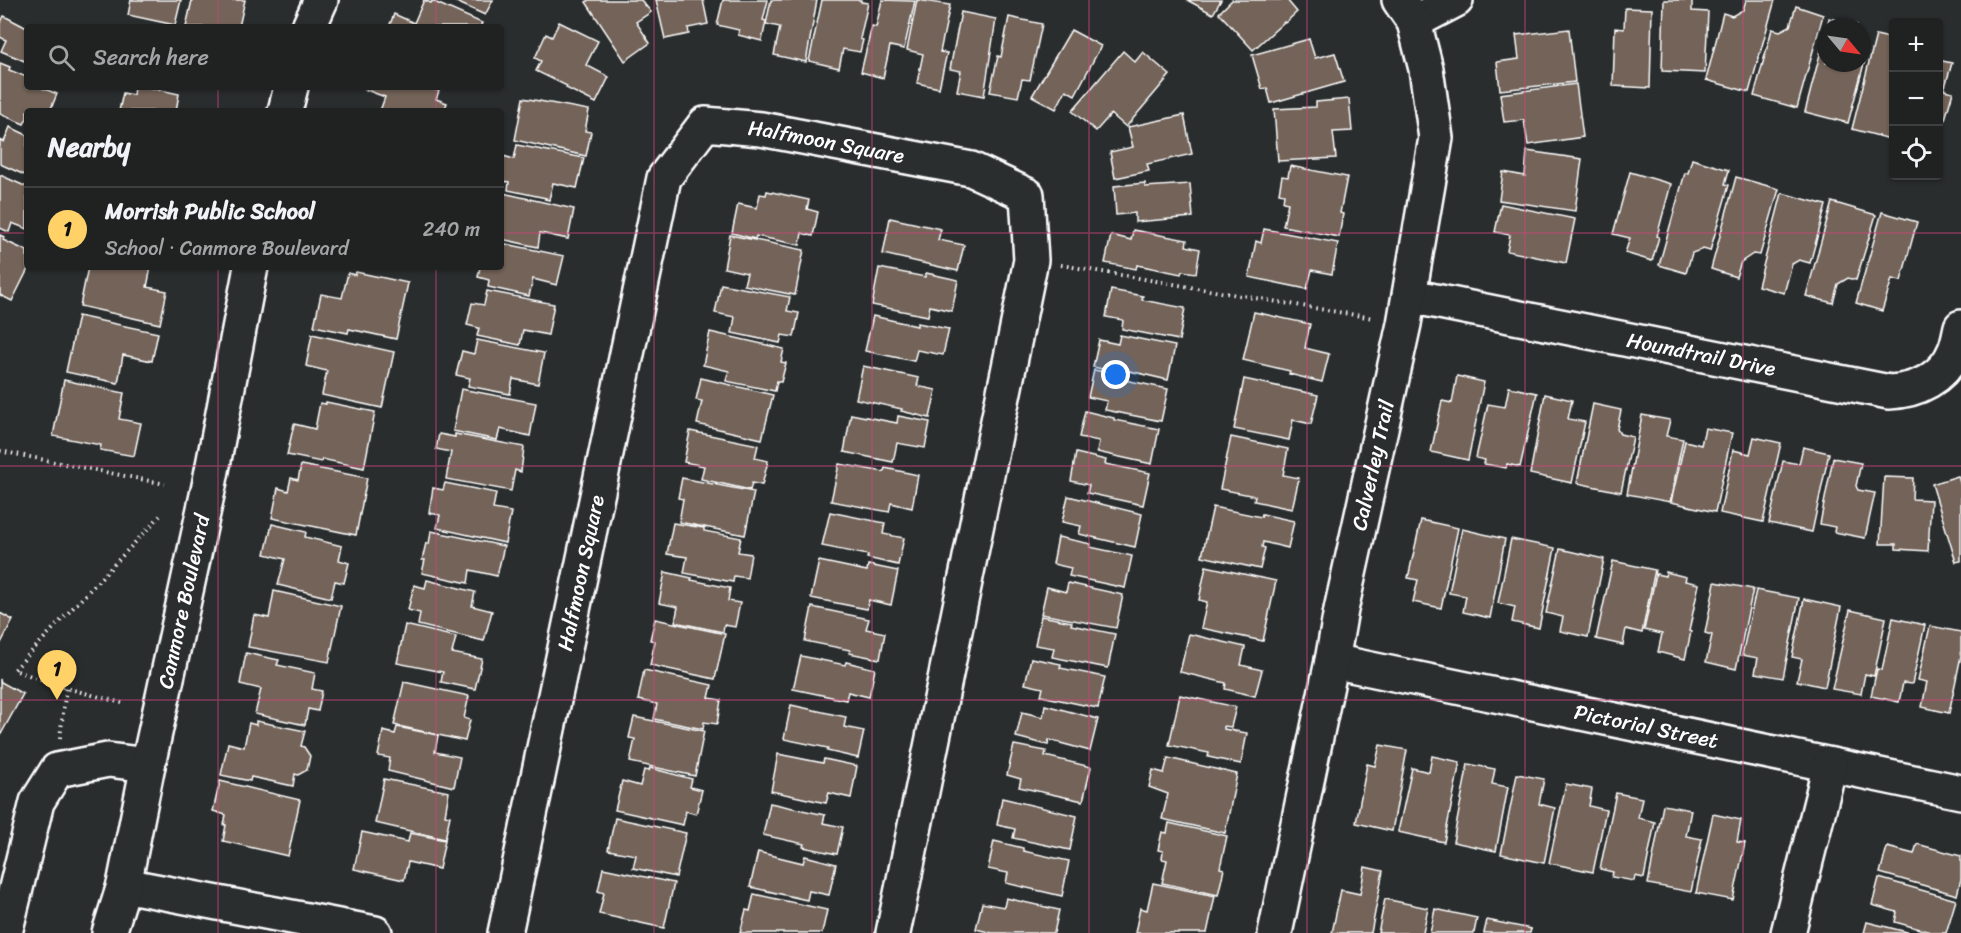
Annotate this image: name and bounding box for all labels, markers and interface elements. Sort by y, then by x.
north arrow [1817,18,1871,72]
map controls [1889,18,1943,180]
button: + [1889,18,1943,72]
search box [24,24,504,90]
text: Search here [93,38,209,77]
icon: search [45,41,78,74]
button: − [1889,72,1943,126]
street label: Halfmoon Square [746,109,908,175]
text: Nearby [48,124,130,170]
button: locate [1889,126,1943,180]
text: Morrish Public School [105,192,315,231]
text: 1 [63,212,72,247]
text: 240 m [423,212,480,247]
text: School · Canmore Boulevard [105,231,349,266]
street label: Houndtrail Drive [1623,321,1779,388]
your location [1101,360,1130,389]
street label: Calverley Trail [1340,395,1406,534]
street label: Halfmoon Square [546,491,616,654]
street label: Canmore Boulevard [146,509,222,692]
pin: 1 [38,650,76,700]
street label: Pictorial Street [1571,693,1722,760]

